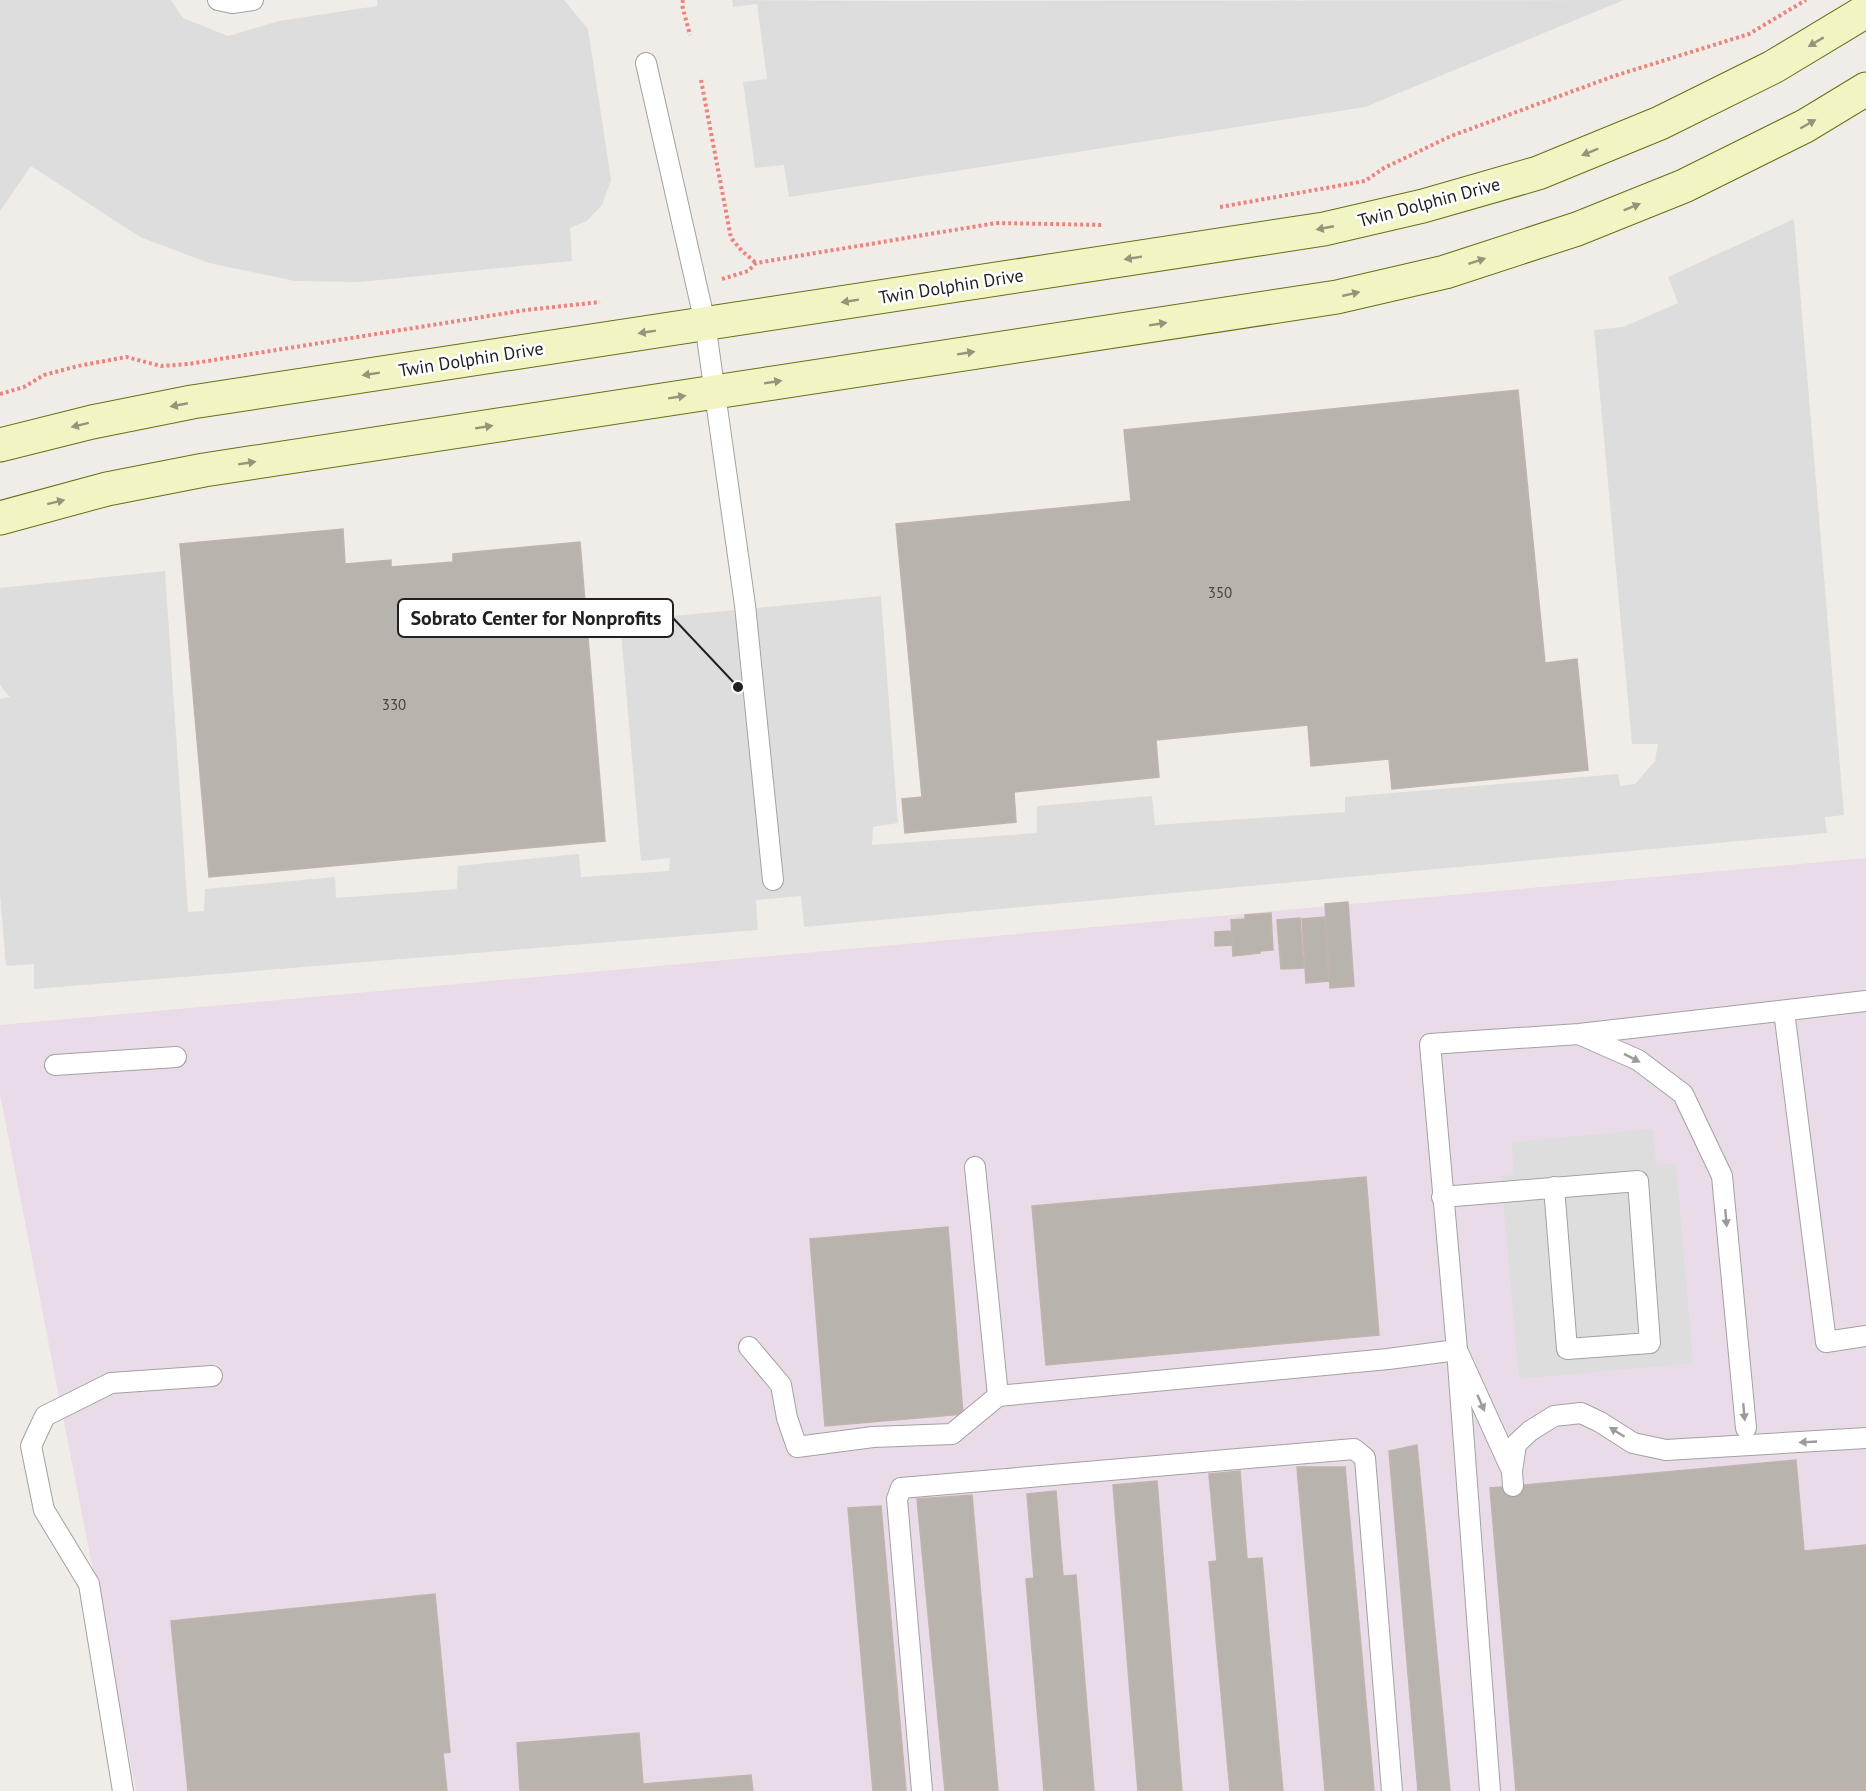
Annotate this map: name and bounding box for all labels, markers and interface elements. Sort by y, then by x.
one-way arrow [1808,36,1824,47]
one-way arrow [1800,119,1817,129]
one-way arrow [1581,147,1599,157]
street label: Twin Dolphin Drive [1355,172,1503,232]
one-way arrow [1623,202,1641,212]
one-way arrow [1316,224,1335,233]
one-way arrow [1123,254,1142,263]
one-way arrow [1468,256,1486,266]
street label: Twin Dolphin Drive [877,263,1025,309]
one-way arrow [1342,288,1360,298]
one-way arrow [840,297,859,306]
one-way arrow [1149,319,1168,328]
one-way arrow [637,328,656,337]
street label: Twin Dolphin Drive [397,336,545,382]
one-way arrow [956,349,975,358]
one-way arrow [362,370,381,379]
one-way arrow [763,378,782,387]
one-way arrow [667,392,686,401]
one-way arrow [169,401,188,410]
one-way arrow [70,421,89,431]
one-way arrow [475,422,494,431]
one-way arrow [238,459,257,468]
one-way arrow [47,496,65,506]
house number: 350 [1208,583,1232,602]
callout: Sobrato Center for Nonprofits [398,599,673,637]
text: Sobrato Center for Nonprofits [410,605,662,631]
house number: 330 [382,695,406,714]
one-way arrow [1624,1053,1641,1063]
one-way arrow [1721,1208,1731,1227]
one-way arrow [1476,1395,1485,1412]
one-way arrow [1739,1402,1749,1421]
one-way arrow [1608,1427,1625,1438]
one-way arrow [1798,1437,1817,1446]

